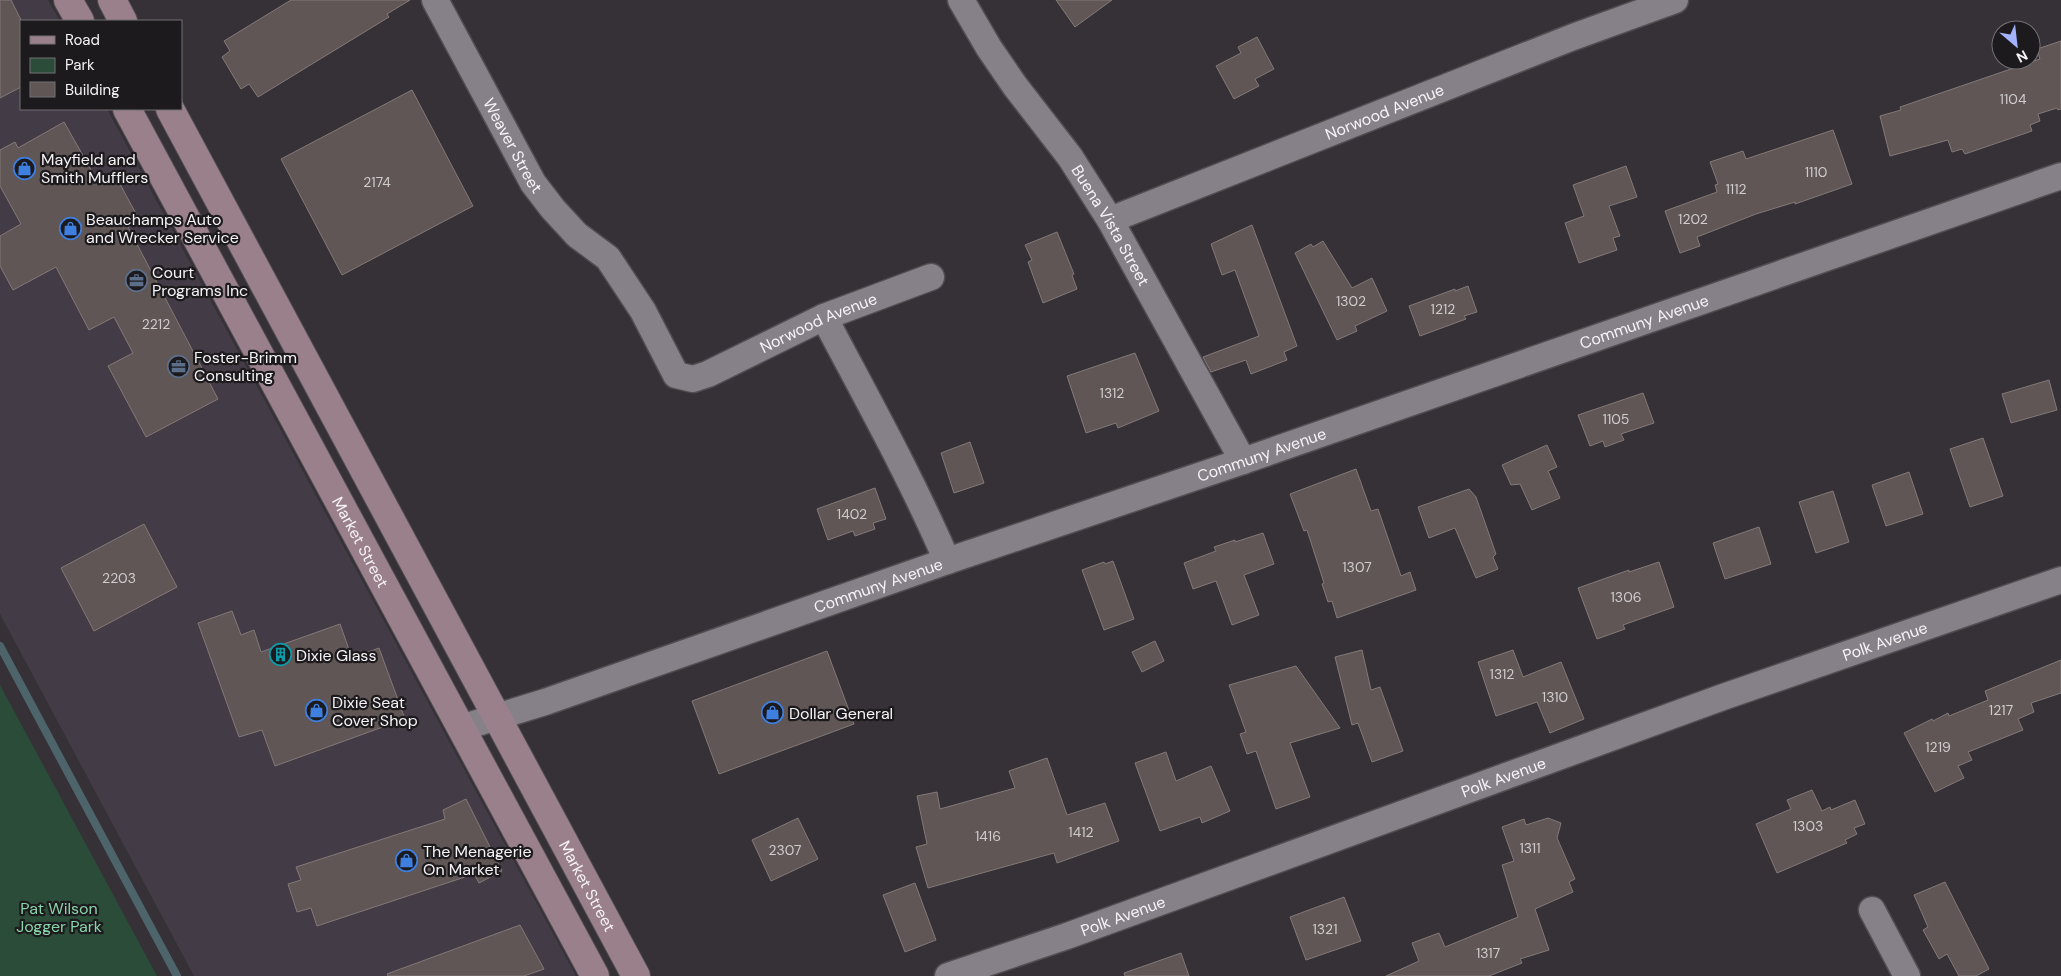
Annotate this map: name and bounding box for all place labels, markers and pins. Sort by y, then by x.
place label: Mayfield and Smith Mufflers [41,149,148,188]
shop icon: Mayfield and Smith Mufflers [13,156,37,180]
place label: Beauchamps Auto and Wrecker Service [86,209,239,248]
shop icon: Beauchamps Auto and Wrecker Service [58,216,82,240]
place label: Court Programs Inc [152,262,248,301]
office icon: Court Programs Inc [124,269,148,293]
place label: Foster-Brimm Consulting [194,347,297,386]
office icon: Foster-Brimm Consulting [166,354,190,378]
building icon: Dixie Glass [268,643,292,667]
place label: Dixie Glass [296,645,376,666]
place label: Dixie Seat Cover Shop [332,692,418,731]
shop icon: Dixie Seat Cover Shop [304,699,328,723]
shop icon: Dollar General [761,701,785,725]
place label: Dollar General [789,703,893,724]
place label: The Menagerie On Market [423,841,532,880]
shop icon: The Menagerie On Market [395,848,419,872]

